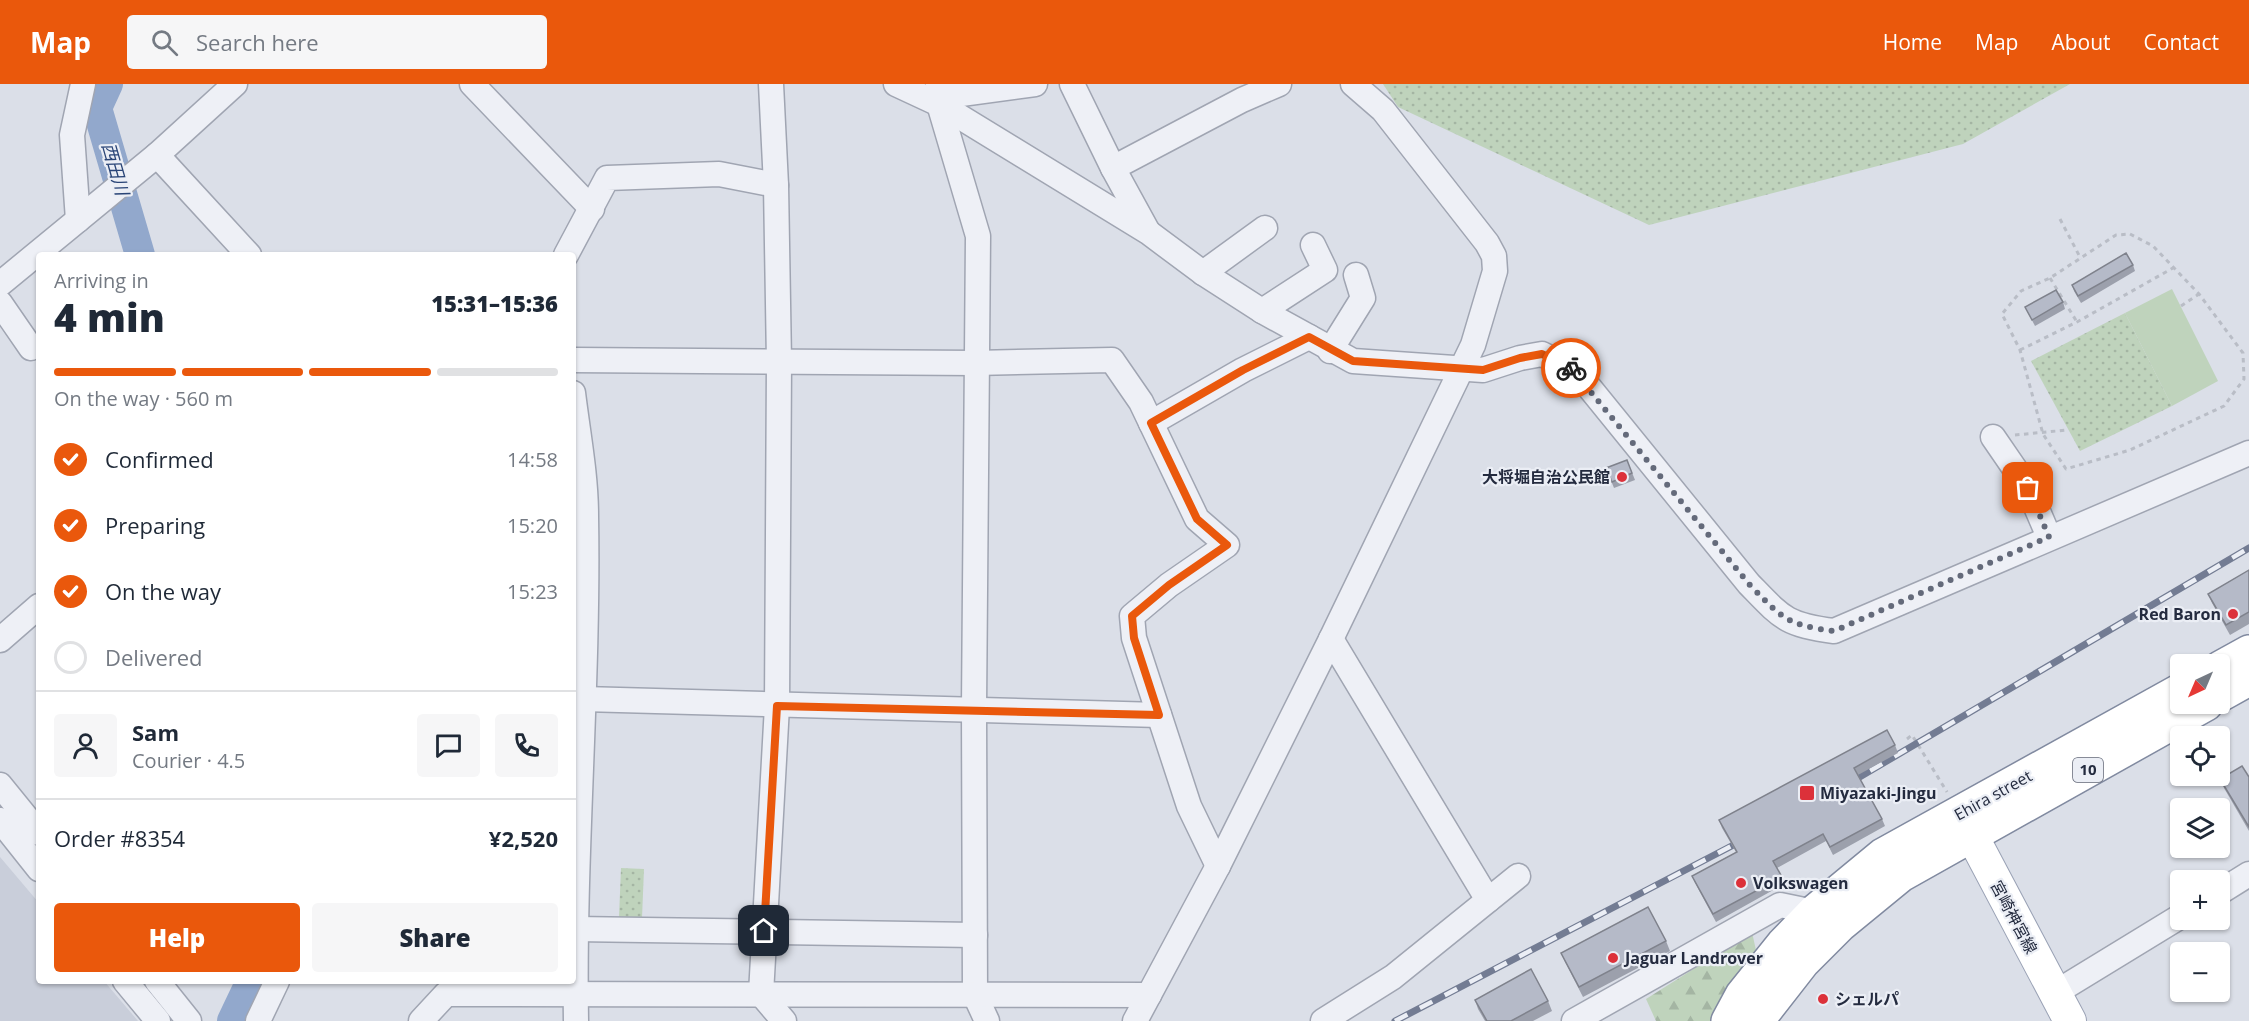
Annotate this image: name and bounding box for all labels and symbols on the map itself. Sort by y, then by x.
water label: 西田川 [97,139,135,200]
courier [1541,338,1601,398]
pin [2002,462,2053,513]
place label: 大将堀自治公民館 [1482,466,1610,488]
marker: 大将堀自治公民館 [1615,470,1629,484]
place label: Red Baron [2139,603,2221,625]
marker: Red Baron [2226,607,2240,621]
north arrow [2170,654,2230,714]
road number: 10 [2073,758,2103,782]
street label: Ehira street [1950,764,2036,825]
place label: Miyazaki-Jingu [1820,782,1936,804]
marker: Miyazaki-Jingu [1798,784,1816,802]
place label: Volkswagen [1753,872,1848,894]
marker: Volkswagen [1734,876,1748,890]
street label: 宮崎神宮線 [1986,877,2042,957]
pin [738,905,789,956]
place label: Jaguar Landrover [1623,947,1763,969]
marker: Jaguar Landrover [1606,951,1620,965]
place label: シェルパ [1835,988,1899,1010]
marker: シェルパ [1816,992,1830,1006]

